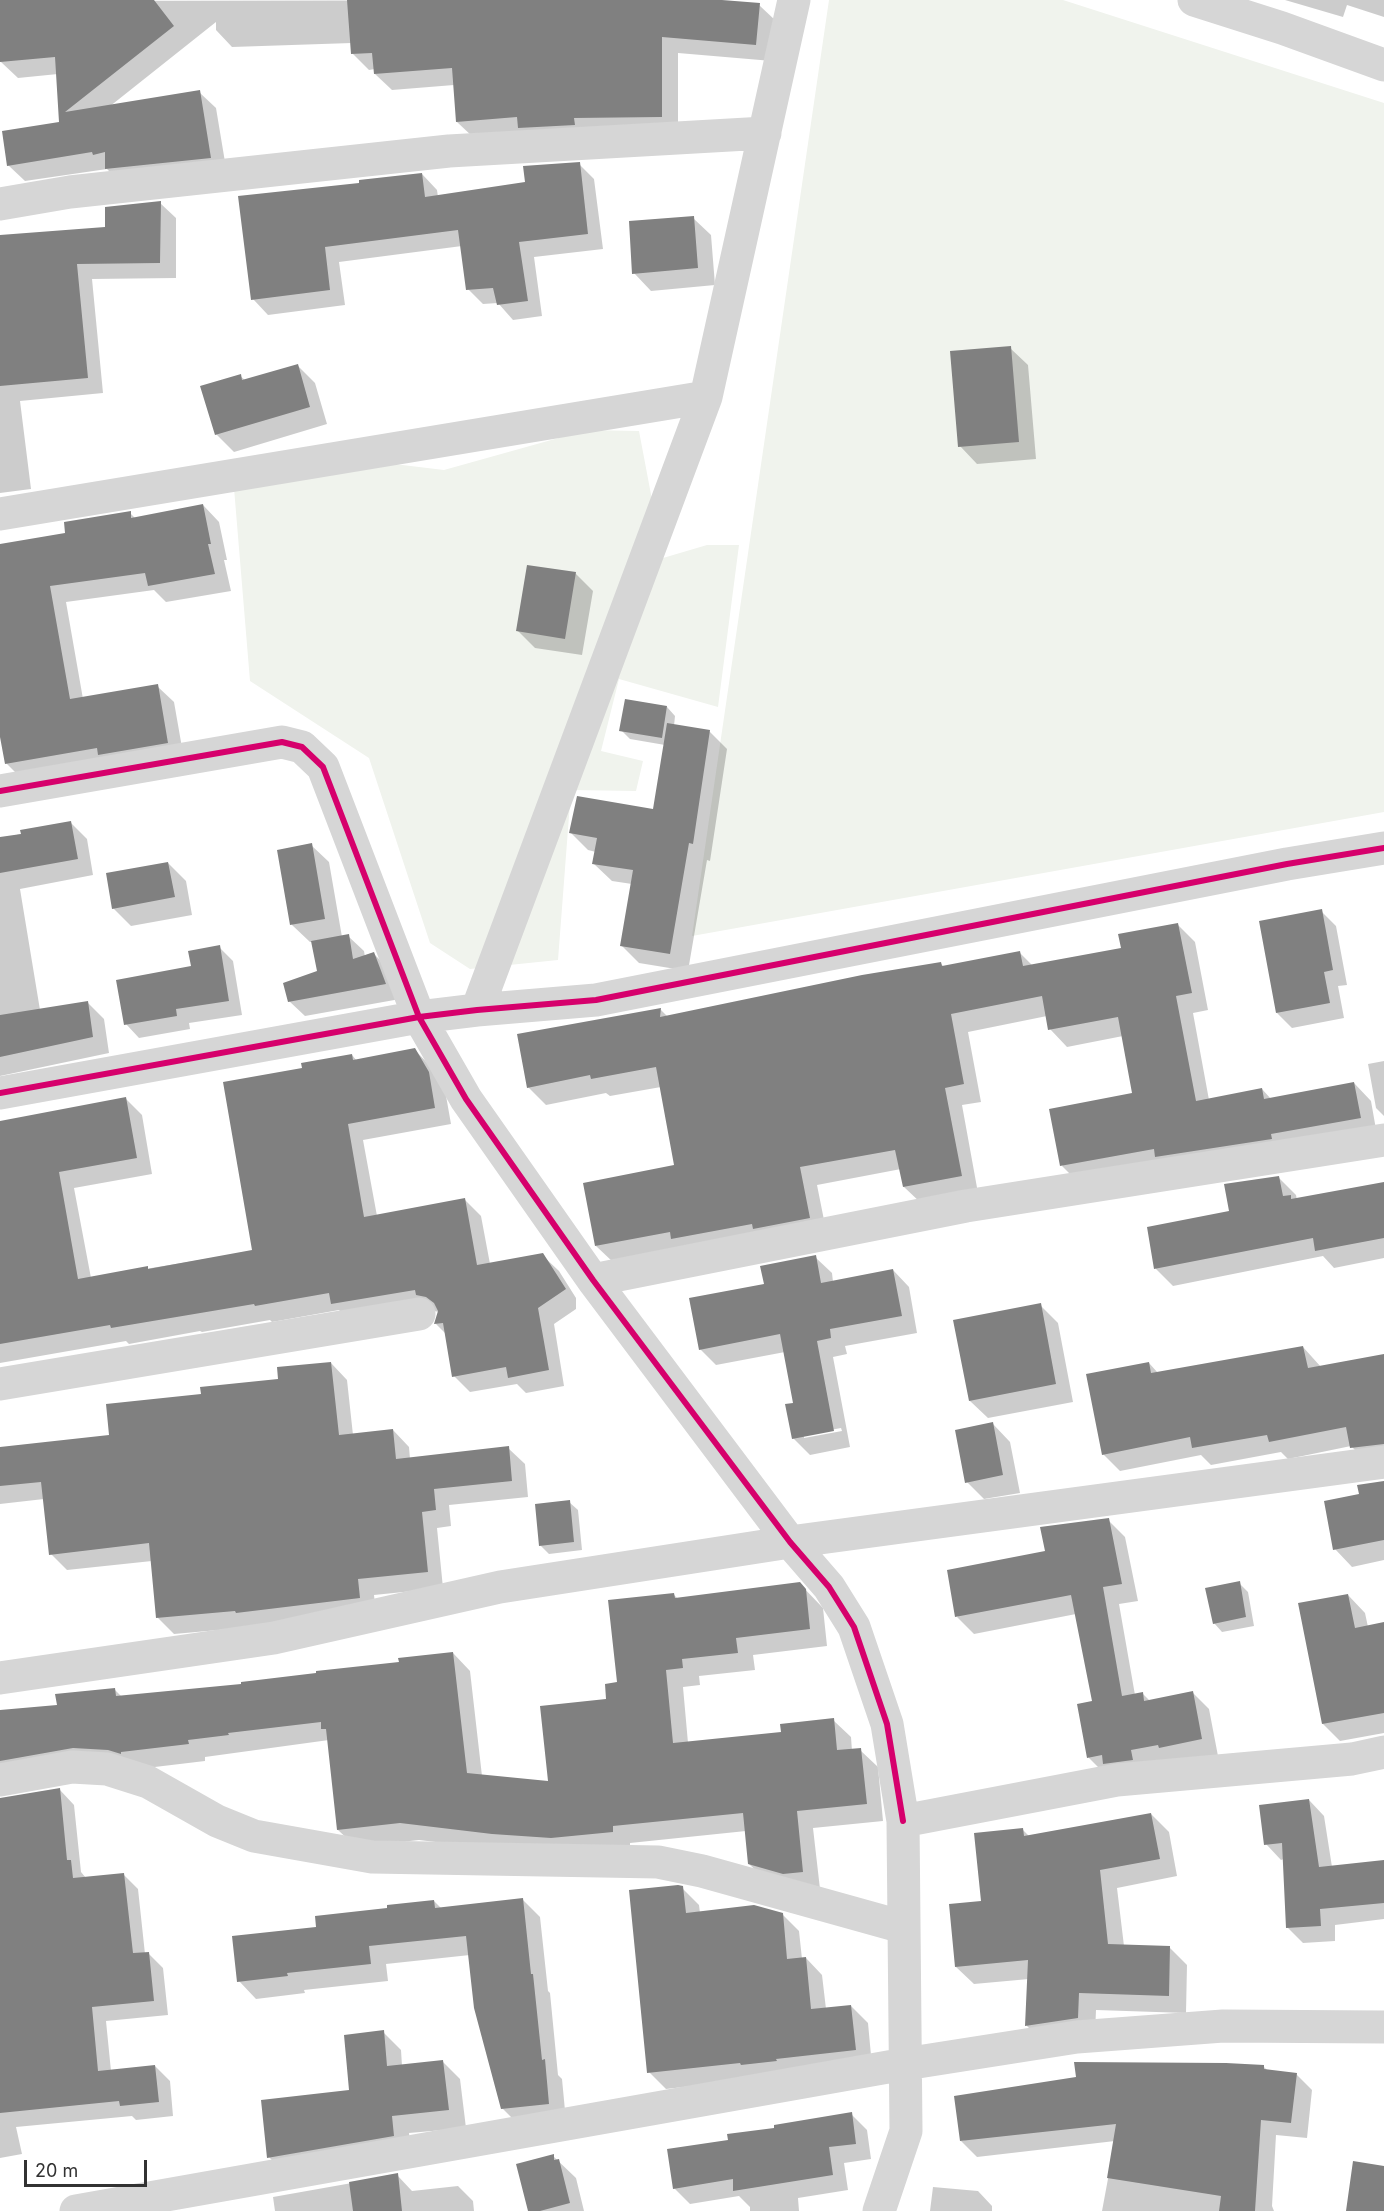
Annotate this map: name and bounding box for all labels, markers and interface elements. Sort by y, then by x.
scale bar [27,2148,150,2186]
text: 20 m [35,2160,78,2181]

